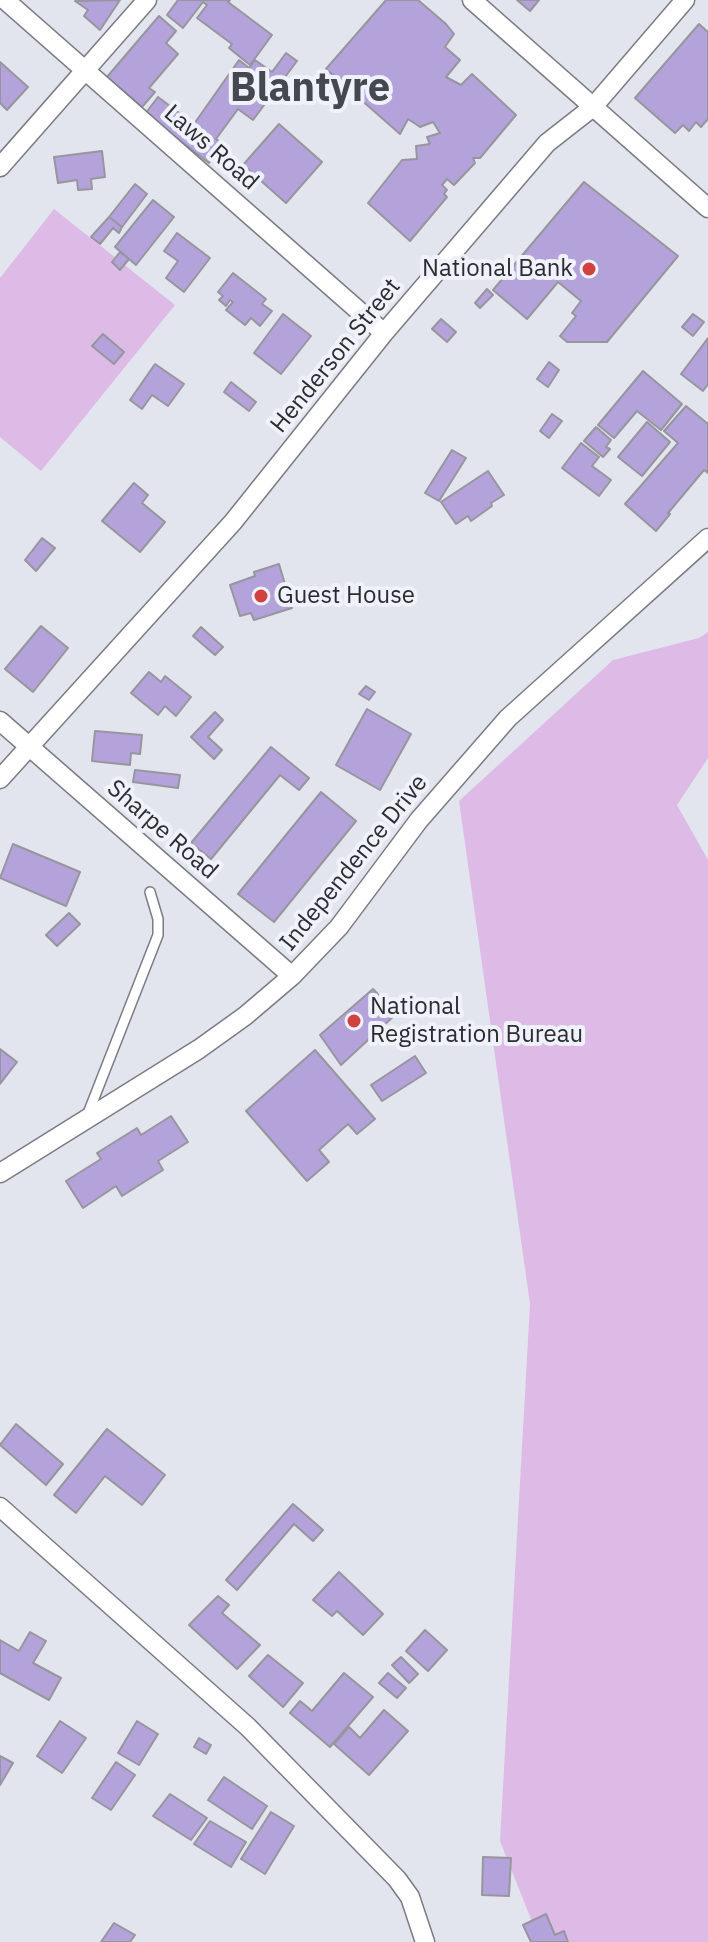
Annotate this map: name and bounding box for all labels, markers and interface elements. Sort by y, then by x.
district label: Blantyre [230,65,390,113]
street label: Laws Road [158,99,264,197]
place label: National Bank [422,255,573,283]
marker: National Bank [580,260,598,278]
street label: Henderson Street [265,273,407,439]
place label: Guest House [277,582,415,610]
marker: Guest House [252,587,270,605]
street label: Independence Drive [274,769,434,957]
street label: Sharpe Road [101,774,223,886]
place label: National Registration Bureau [370,993,583,1049]
marker: National Registration Bureau [345,1012,363,1030]

